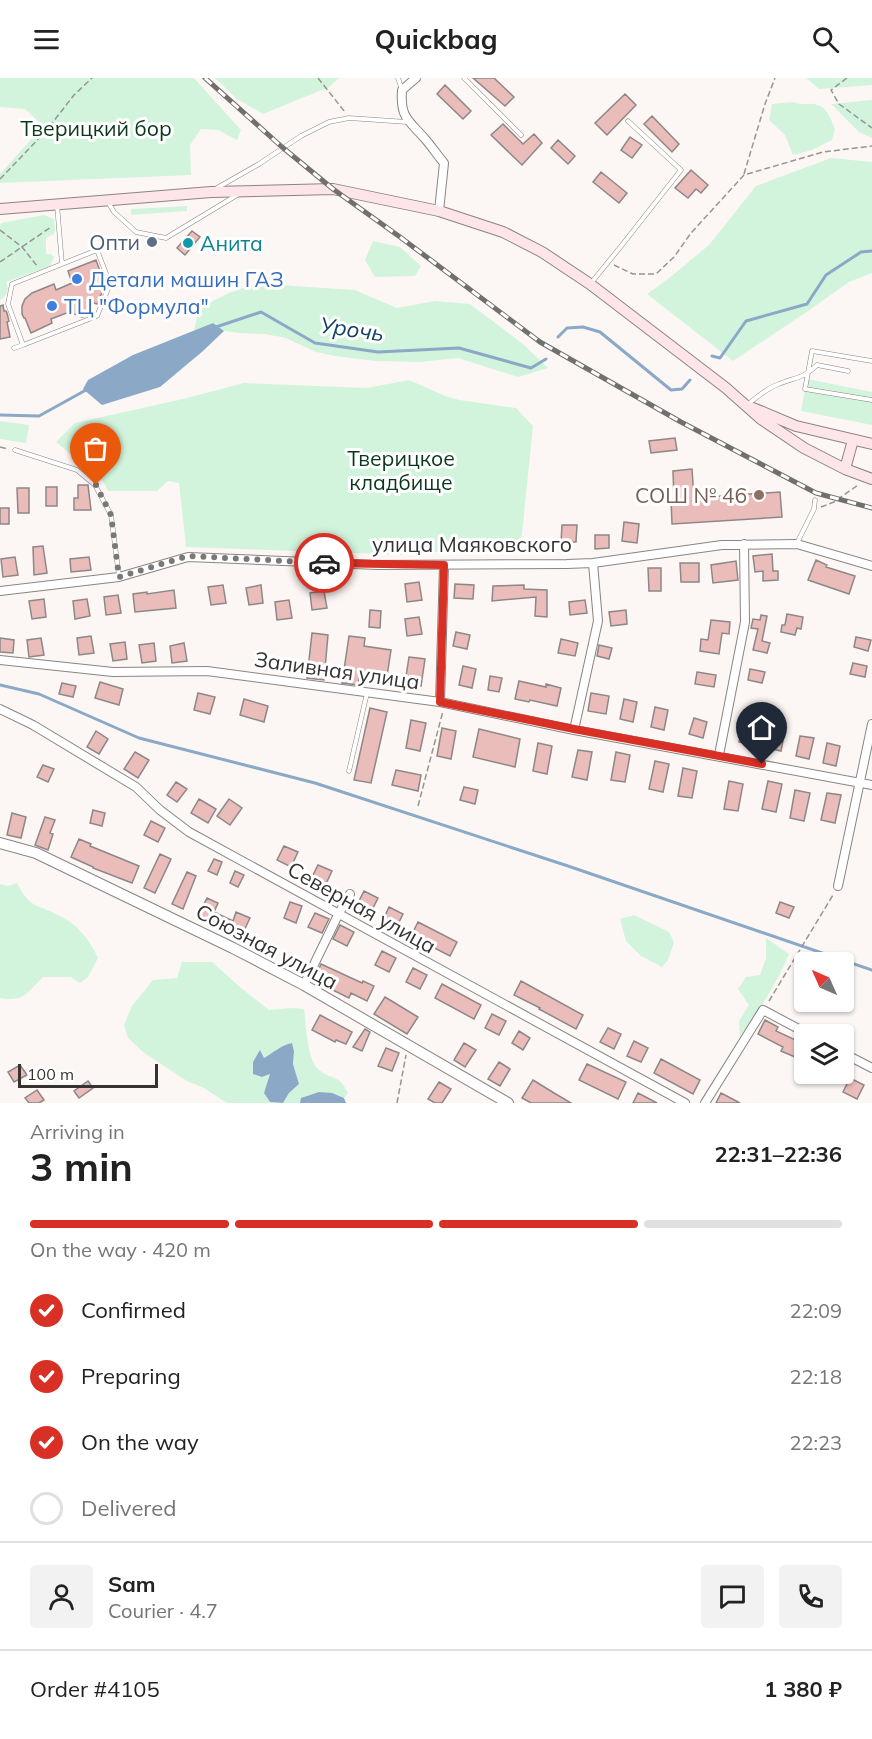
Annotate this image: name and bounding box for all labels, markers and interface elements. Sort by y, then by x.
text: Quickbag [374,22,498,56]
icon: menu [30,23,63,56]
icon: search [809,23,842,56]
park label: Тверицкий бор [20,115,172,141]
place label: Опти [89,229,140,255]
place label: Анита [200,230,263,256]
marker: Опти [145,235,159,249]
marker: Анита [181,236,195,250]
place label: Детали машин ГАЗ [89,266,284,292]
marker: Детали машин ГАЗ [70,272,84,286]
place label: ТЦ "Формула" [64,293,209,319]
marker: ТЦ "Формула" [45,299,59,313]
water label: Урочь [318,311,386,347]
pin [70,423,121,485]
icon: bag [79,432,112,465]
park label: Тверицкое кладбище [347,445,455,495]
place label: СОШ № 46 [635,482,747,508]
marker: СОШ № 46 [752,488,766,502]
street label: улица Маяковского [372,531,572,557]
courier [294,533,354,593]
icon: car [308,547,341,580]
street label: Заливная улица [253,646,421,694]
pin [736,702,787,764]
icon: home [745,711,778,744]
street label: Северная улица [283,856,441,958]
street label: Союзная улица [192,898,342,994]
north arrow [794,952,854,1012]
map controls [794,952,854,1084]
button: layers [794,1024,854,1084]
scale bar [18,1061,158,1088]
text: 100 m [27,1064,74,1084]
text: Arriving in [30,1119,125,1144]
text: 22:31–22:36 [714,1140,842,1168]
text: 3 min [30,1142,133,1191]
text: On the way · 420 m [30,1237,211,1262]
icon: check [30,1294,63,1327]
text: Confirmed [81,1296,186,1324]
text: 22:09 [789,1298,842,1323]
icon: check [30,1360,63,1393]
text: Preparing [81,1362,181,1390]
text: 22:18 [789,1364,842,1389]
icon: check [30,1426,63,1459]
text: On the way [81,1428,199,1456]
text: 22:23 [789,1430,842,1455]
text: Delivered [81,1494,176,1522]
button: person [30,1565,93,1628]
button: chat [701,1565,764,1628]
button: phone [779,1565,842,1628]
text: Sam [108,1570,156,1598]
text: Courier · 4.7 [108,1598,218,1623]
text: Order #4105 [30,1675,160,1703]
text: 1 380 ₽ [764,1675,842,1703]

